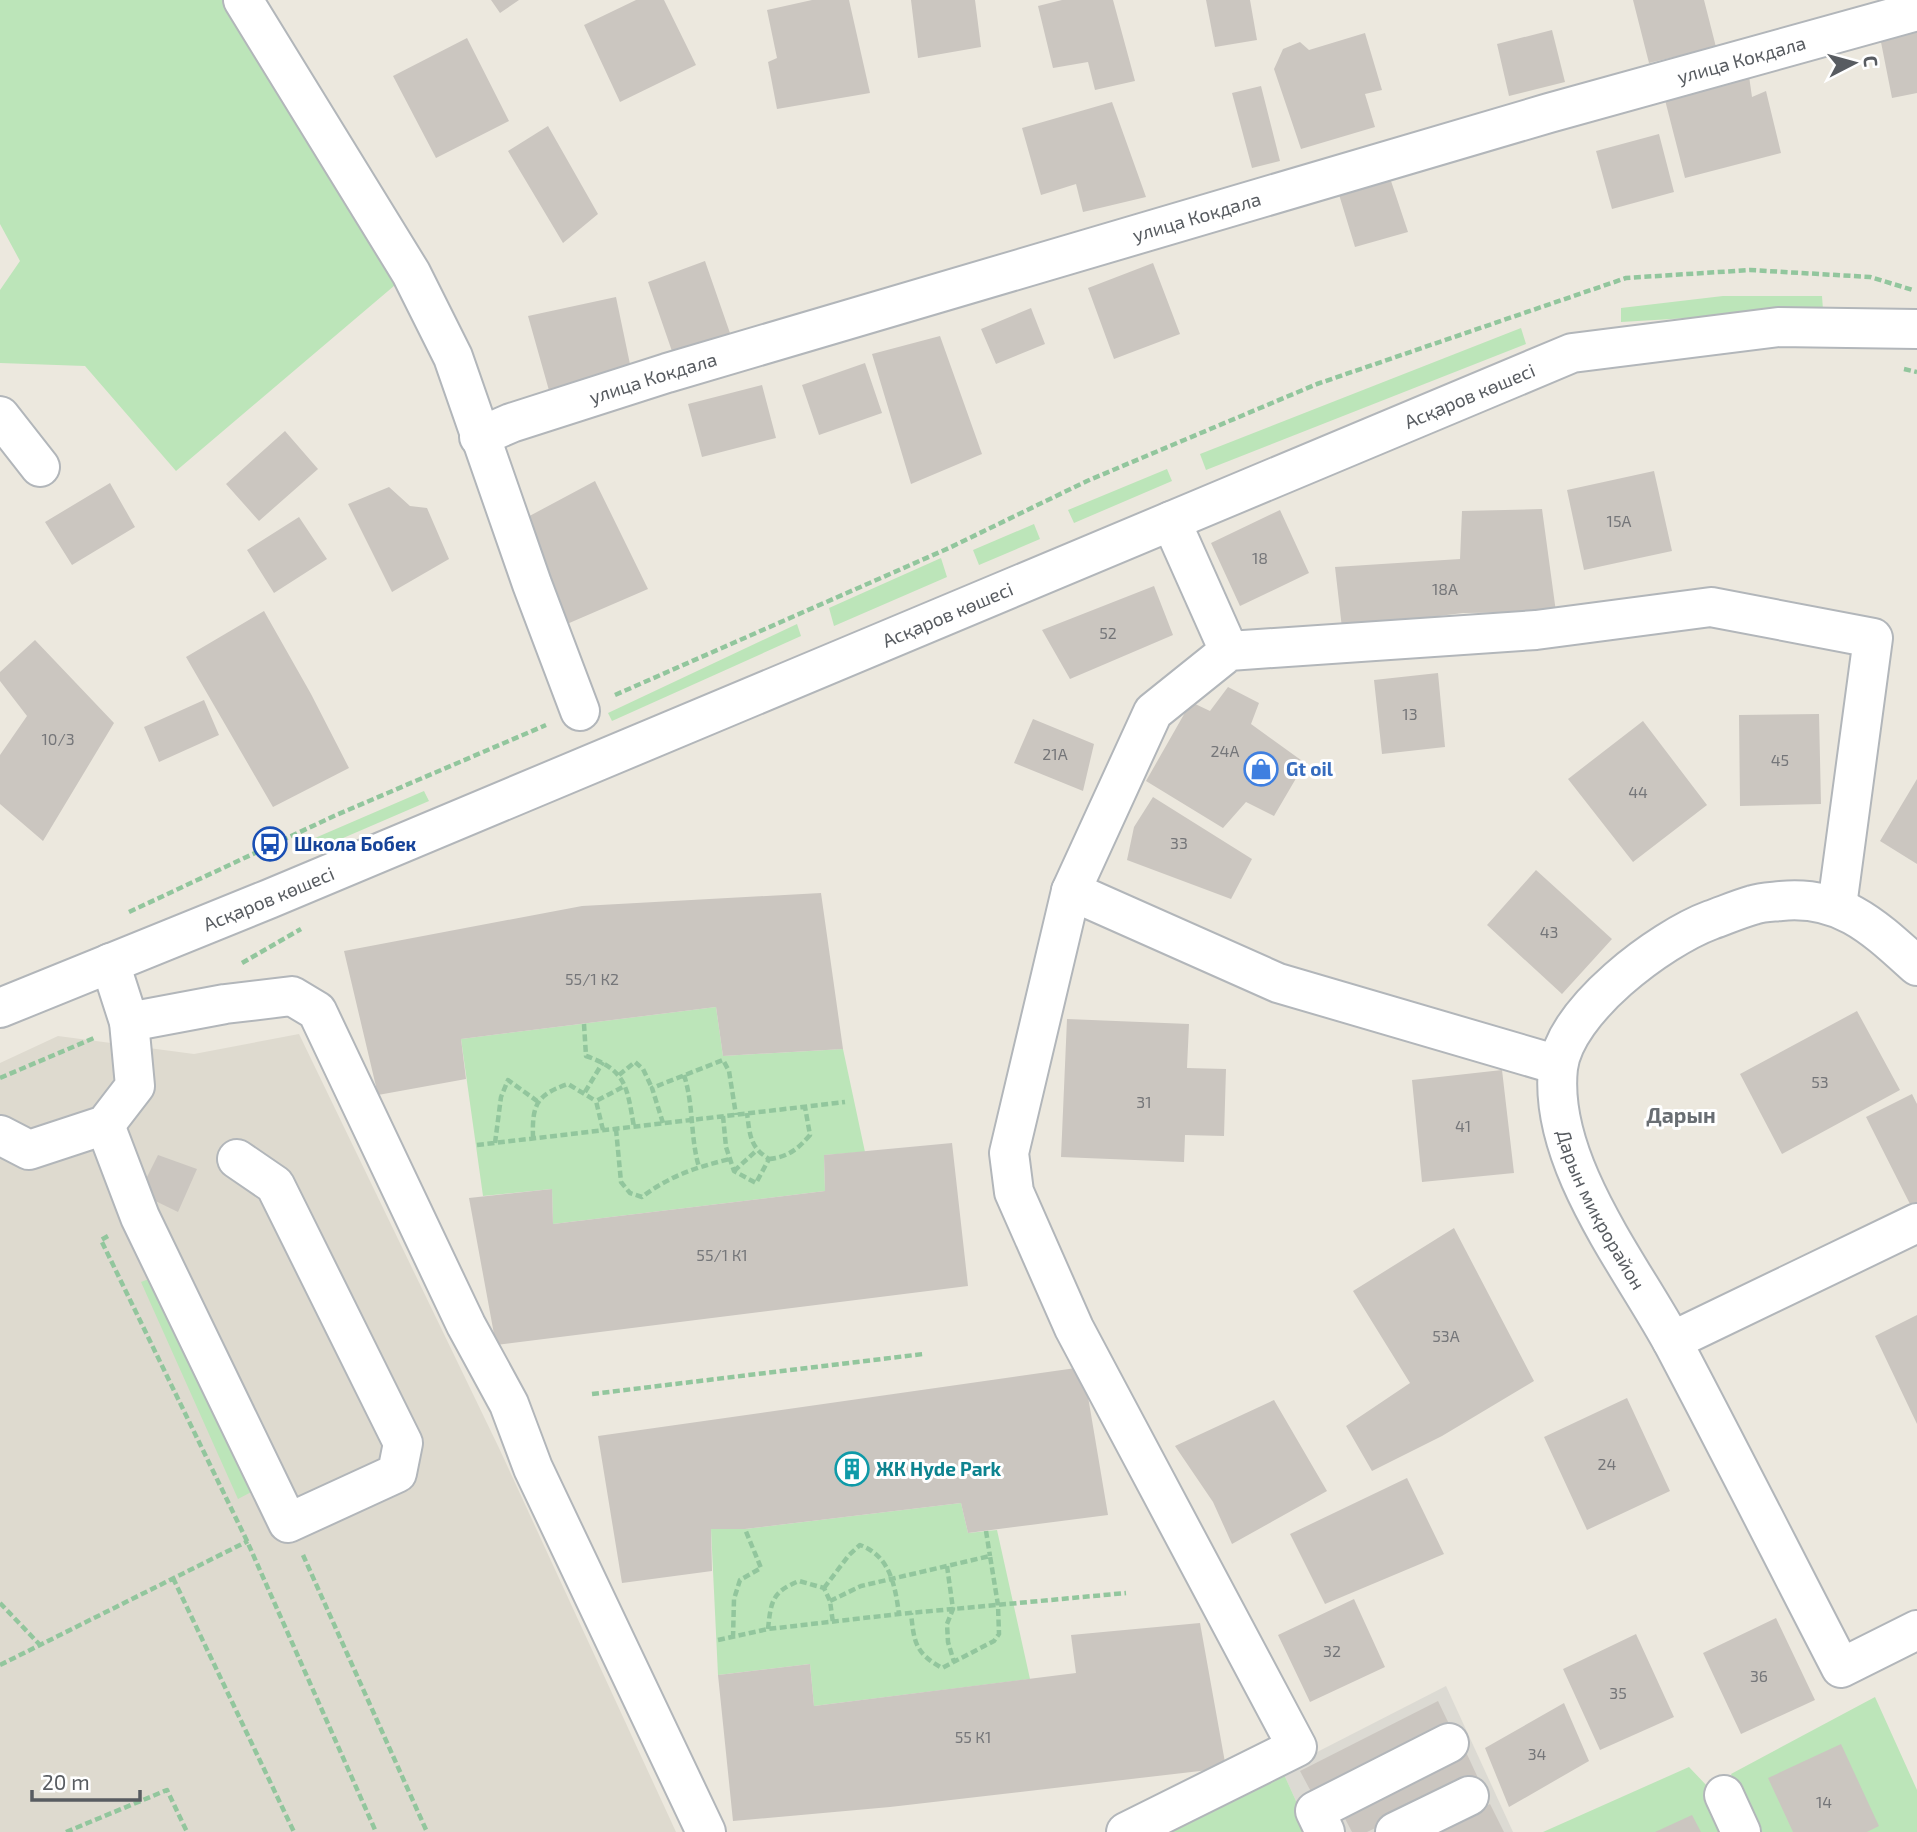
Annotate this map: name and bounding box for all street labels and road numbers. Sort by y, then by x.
street label: улица Кокдала [1674,30,1808,89]
street label: улица Кокдала [1130,187,1263,247]
street label: улица Кокдала [586,347,720,409]
street label: Асқаров көшесі [1401,358,1538,433]
street label: Асқаров көшесі [879,577,1016,652]
street label: Асқаров көшесі [200,861,337,935]
street label: Дарын микрорайон [1553,1127,1650,1293]

